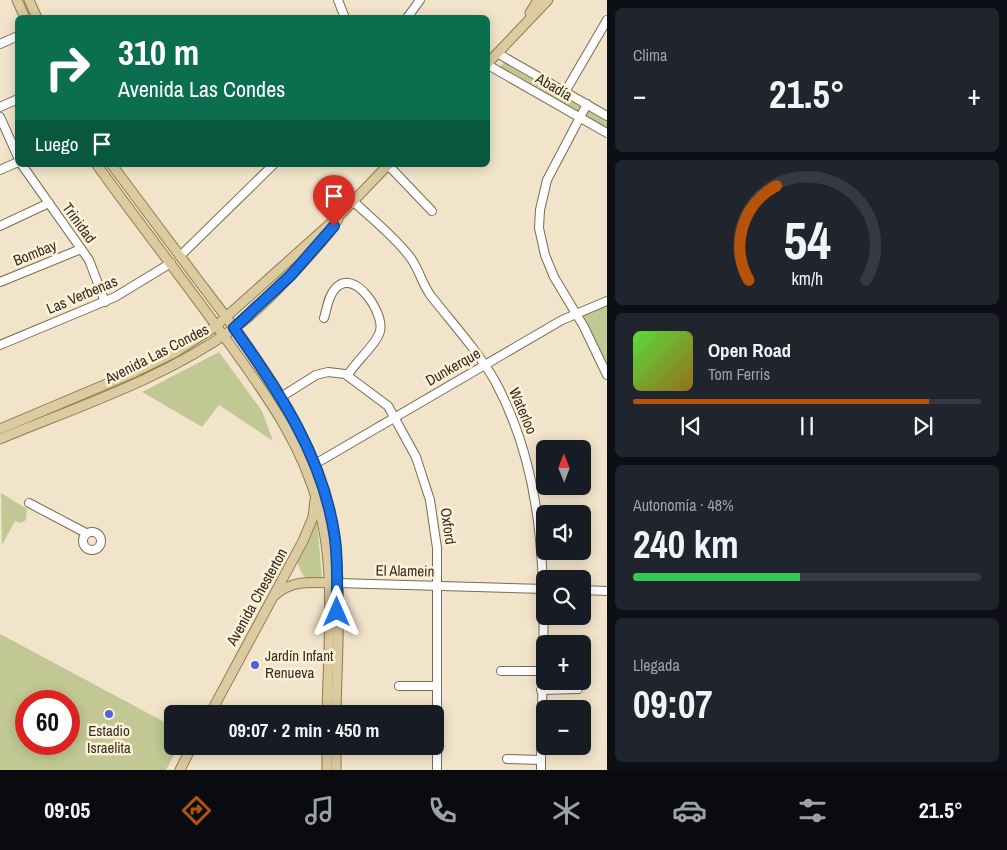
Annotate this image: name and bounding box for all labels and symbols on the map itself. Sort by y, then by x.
street label: Abadía [531,67,577,105]
pin [313,175,355,226]
street label: Trinidad [58,198,101,247]
street label: Bombay [10,234,60,271]
street label: Las Verbenas [43,270,121,319]
street label: Avenida Las Condes [100,318,212,389]
street label: Dunkerque [421,342,484,391]
street label: Waterloo [504,384,543,437]
north arrow [536,440,591,495]
street label: Oxford [436,506,461,546]
street label: Avenida Chesterton [221,544,292,650]
street label: El Alamein [375,559,435,582]
position arrow [310,585,362,637]
place label: Jardín Infant Renueva [265,645,334,683]
marker: Jardín Infant Renueva [249,659,261,671]
speed limit sign: 60 [15,690,80,755]
marker: Estadio Israelita [103,708,115,720]
place label: Estadio Israelita [87,720,131,758]

